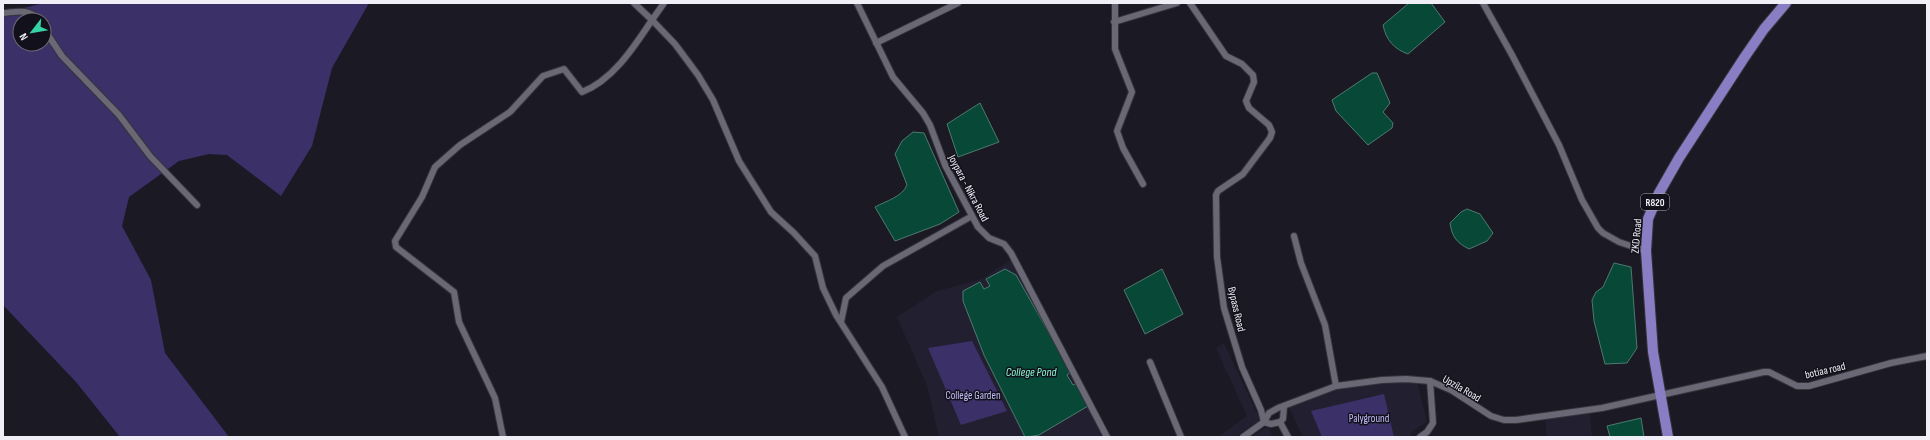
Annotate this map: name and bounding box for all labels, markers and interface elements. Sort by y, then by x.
north arrow [12,12,52,52]
text: N [17,31,31,43]
street label: Joypara - Nikra Road [945,152,992,224]
road number: R820 [1641,194,1669,210]
street label: ZKD Road [1628,218,1645,254]
street label: Bypass Road [1225,285,1248,333]
street label: botiaa road [1804,359,1847,381]
water label: College Pond [1006,365,1057,380]
street label: Upzila Road [1440,372,1484,405]
park label: College Garden [945,389,1001,402]
park label: Palyground [1349,412,1390,425]

